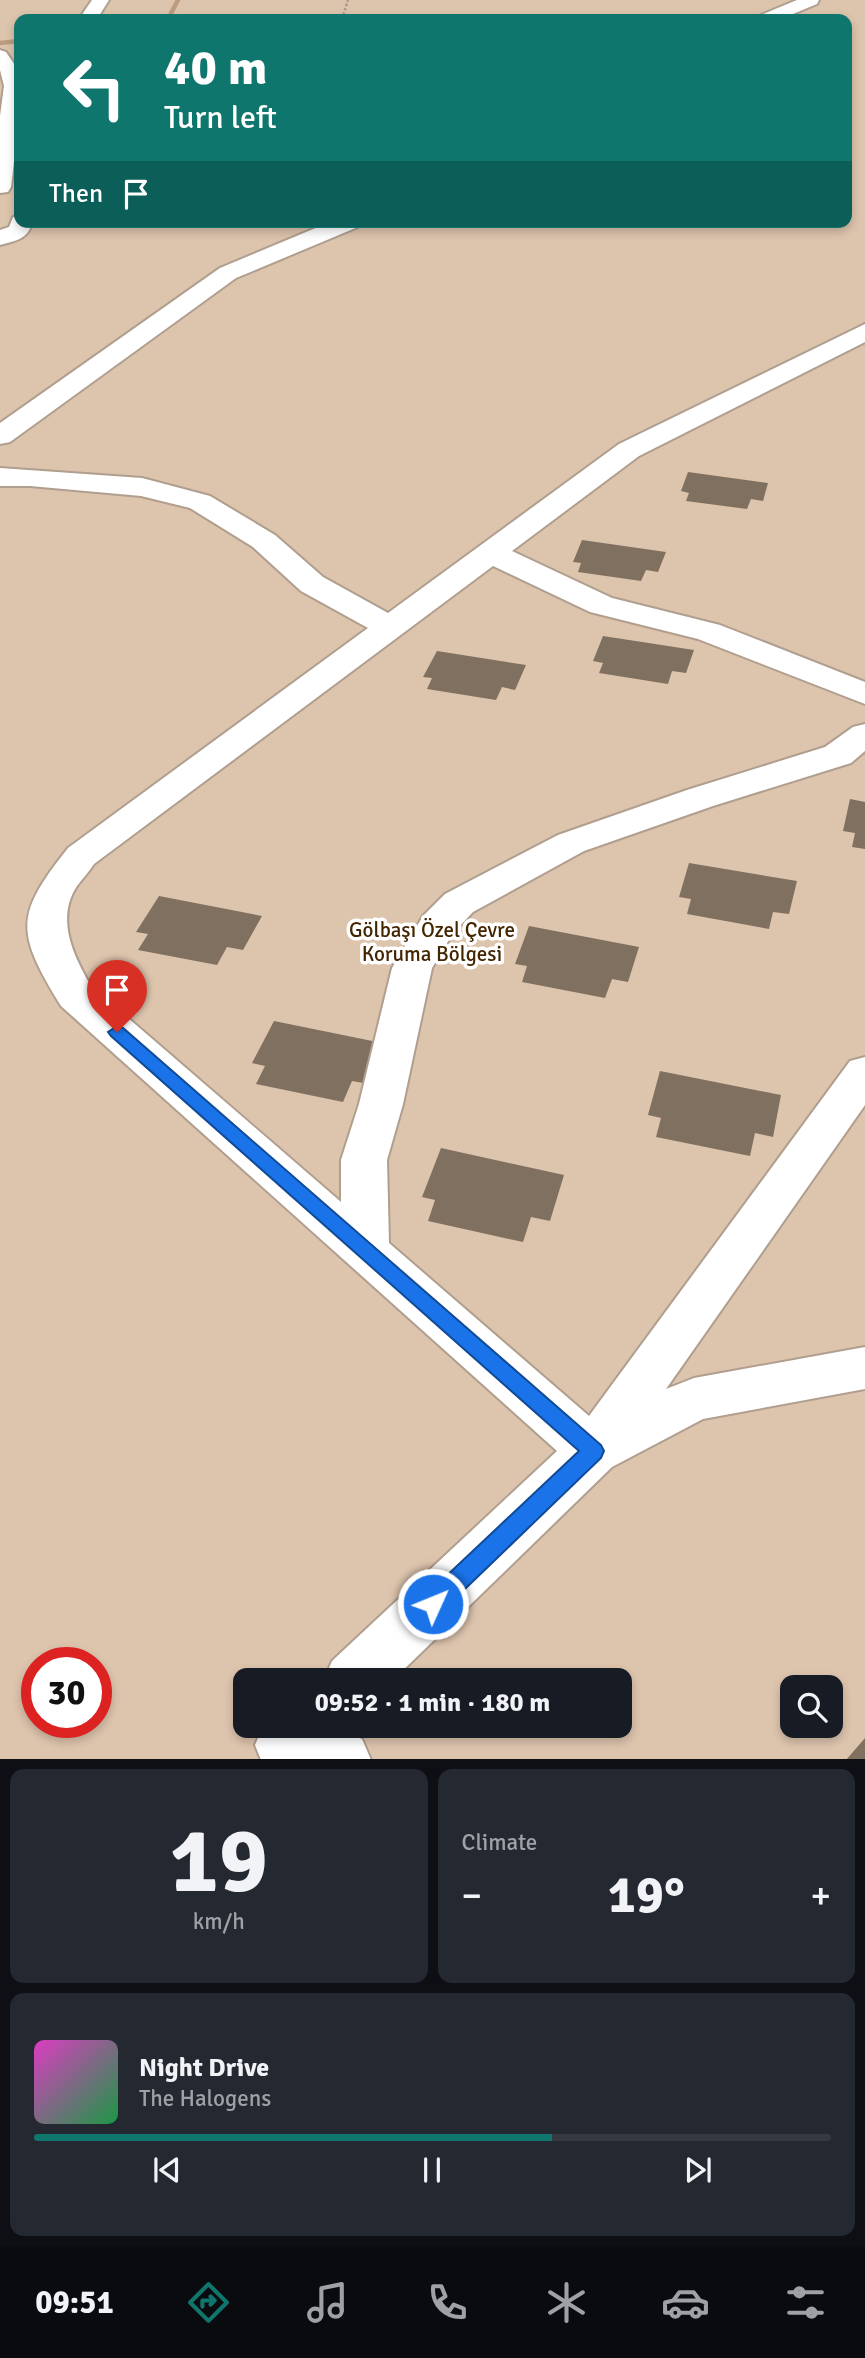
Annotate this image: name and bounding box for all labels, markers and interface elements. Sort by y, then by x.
text: 40 m [164,38,267,98]
icon: left [49,42,140,133]
text: Turn left [164,98,277,137]
icon: arrive [117,175,155,213]
text: Then [49,178,103,210]
park label: Gölbaşı Özel Çevre Koruma Bölgesi [349,917,515,967]
pin [87,960,147,1032]
icon: arrive [98,971,136,1009]
position arrow [396,1567,470,1641]
speed limit sign: 30 [21,1647,112,1738]
map controls [780,1675,843,1738]
button: search [780,1675,843,1738]
text: 09:52 · 1 min · 180 m [315,1687,550,1719]
text: 19 [170,1805,268,1918]
text: Climate [462,1828,537,1857]
text: 19° [608,1863,685,1927]
text: − [462,1872,482,1919]
text: + [810,1872,831,1919]
text: km/h [193,1907,245,1936]
text: Night Drive [139,2052,269,2084]
text: The Halogens [139,2084,271,2113]
icon: previous [148,2151,186,2189]
icon: pause [413,2151,451,2189]
icon: next [679,2151,717,2189]
icon: directions [184,2278,233,2327]
icon: music [303,2278,352,2327]
icon: phone [423,2278,472,2327]
icon: climate [542,2278,591,2327]
icon: car [661,2278,710,2327]
icon: filters [781,2278,830,2327]
text: 09:51 [35,2283,114,2322]

